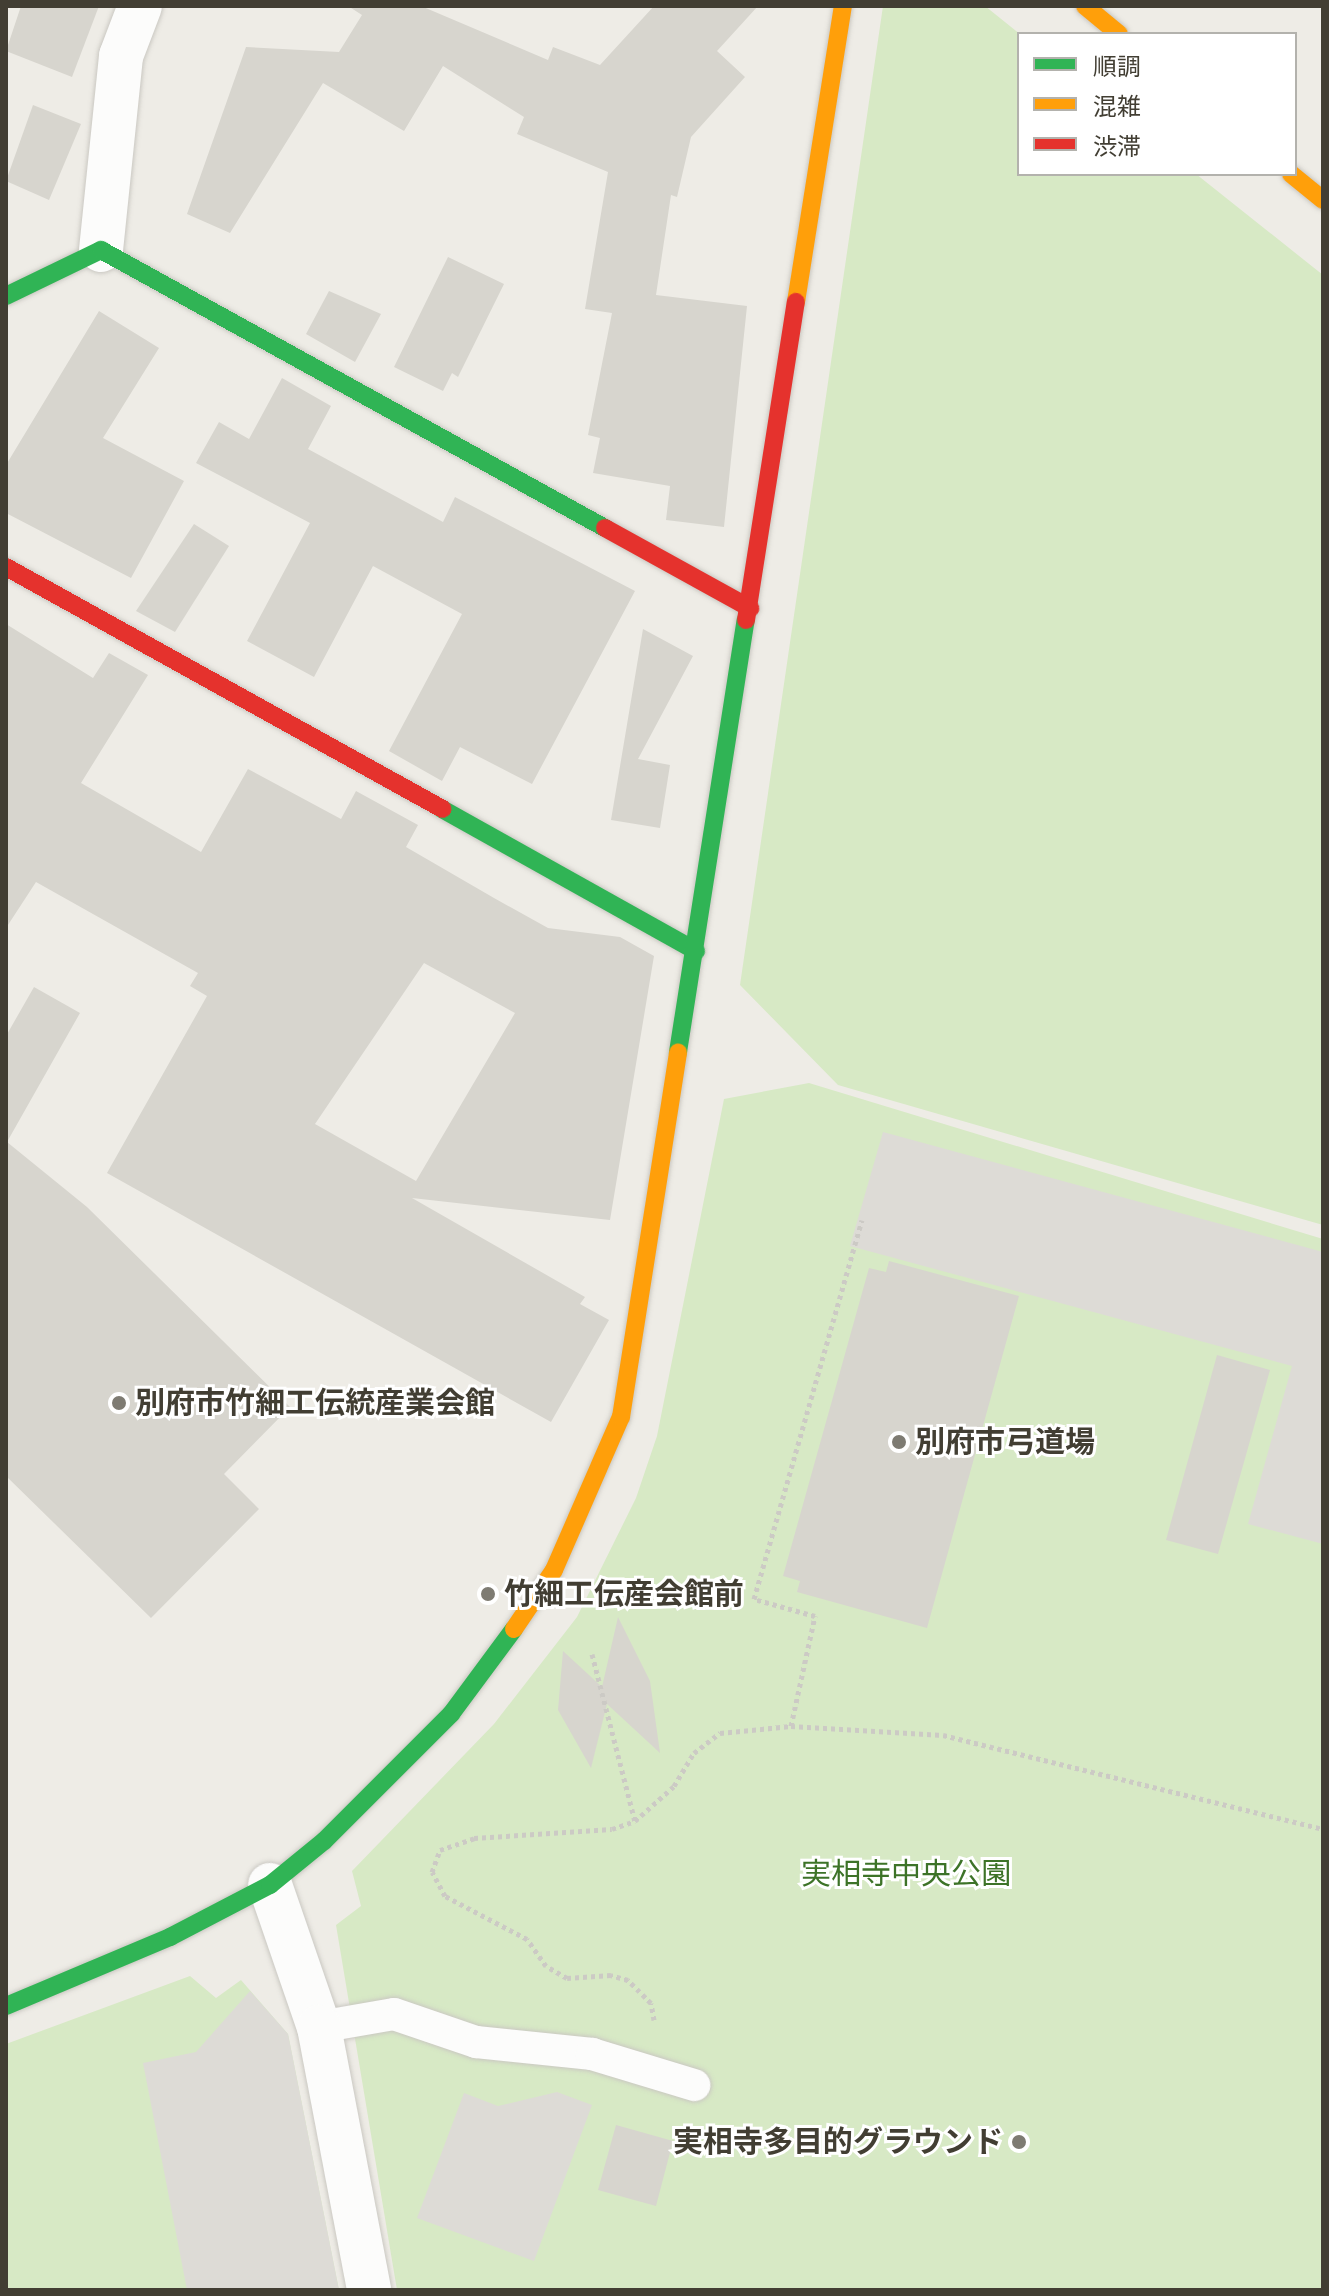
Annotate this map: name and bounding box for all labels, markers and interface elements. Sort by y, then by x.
legend [1017,32,1297,176]
text: 順調 [1093,53,1141,81]
text: 混雑 [1093,93,1141,121]
text: 渋滞 [1093,133,1141,161]
place label: 別府市竹細工伝統産業会館 [135,1385,495,1421]
marker: 別府市竹細工伝統産業会館 [110,1394,128,1412]
place label: 別府市弓道場 [915,1424,1095,1460]
marker: 別府市弓道場 [890,1433,908,1451]
place label: 竹細工伝産会館前 [504,1576,744,1612]
marker: 竹細工伝産会館前 [479,1585,497,1603]
park label: 実相寺中央公園 [801,1856,1011,1892]
place label: 実相寺多目的グラウンド [673,2124,1003,2160]
marker: 実相寺多目的グラウンド [1010,2133,1028,2151]

